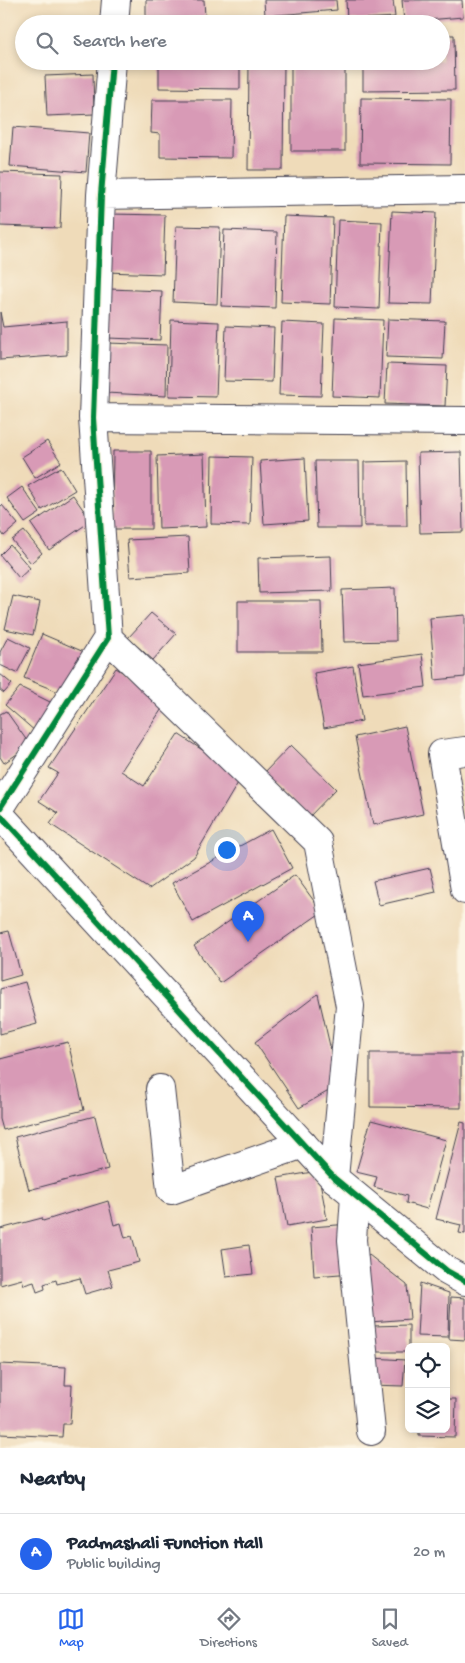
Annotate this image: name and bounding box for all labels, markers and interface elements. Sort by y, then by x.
search box [15,15,450,70]
icon: search [33,29,61,57]
text: Search here [73,31,167,54]
your location [214,837,240,863]
pin: A [232,901,264,942]
map controls [405,1343,450,1433]
button: locate [405,1343,450,1388]
button: layers [405,1388,450,1433]
text: Nearby [20,1468,85,1493]
text: Padmashali Function Hall [67,1533,263,1556]
text: A [31,1544,41,1563]
text: 20 m [413,1544,445,1563]
text: Public building [67,1556,161,1575]
tab: Map [57,1605,85,1652]
tab: Directions [200,1605,257,1652]
tab: Saved [372,1605,408,1652]

